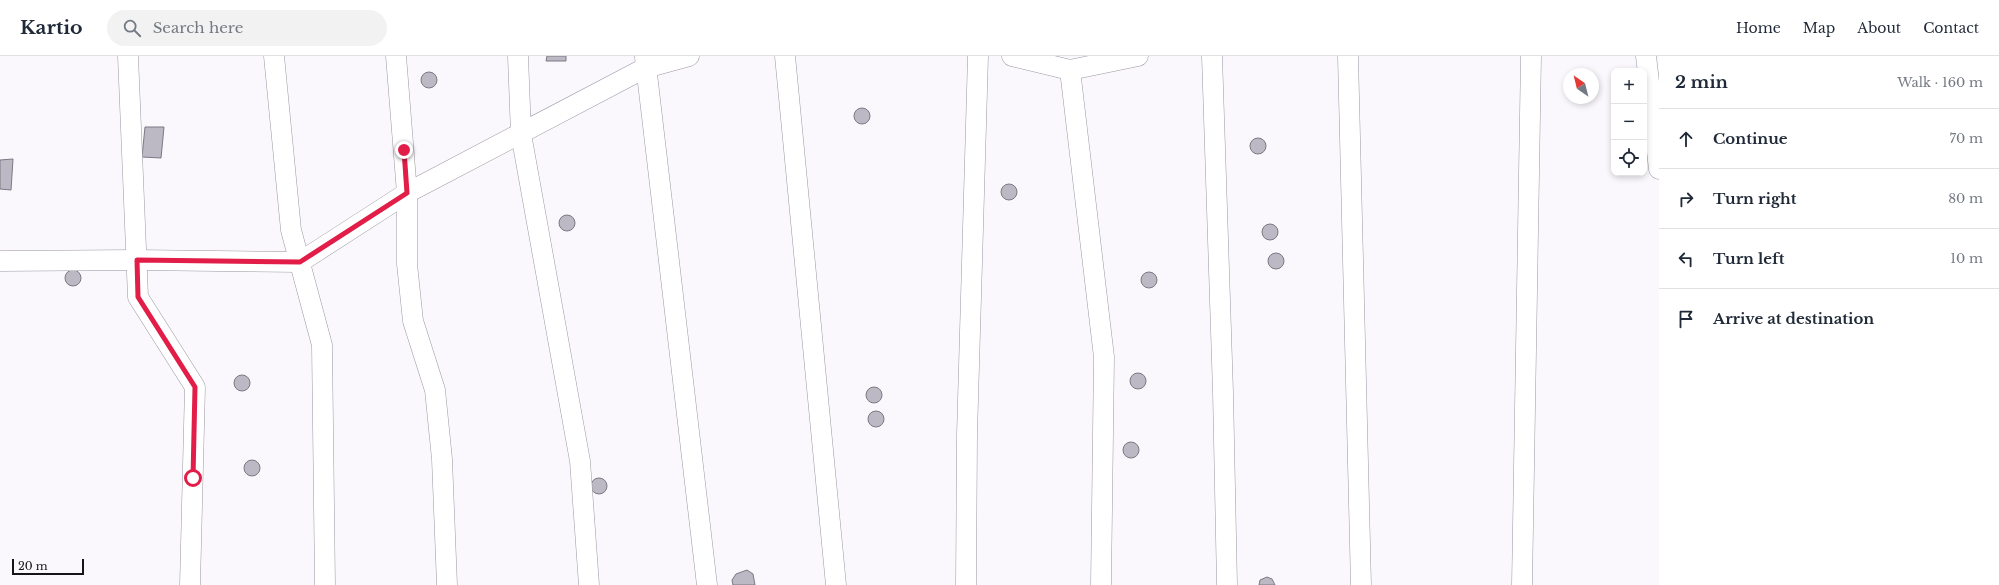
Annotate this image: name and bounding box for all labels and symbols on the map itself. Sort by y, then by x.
north arrow [1563,68,1599,104]
route end [395,141,413,159]
route start [184,469,202,487]
scale bar [12,557,84,576]

